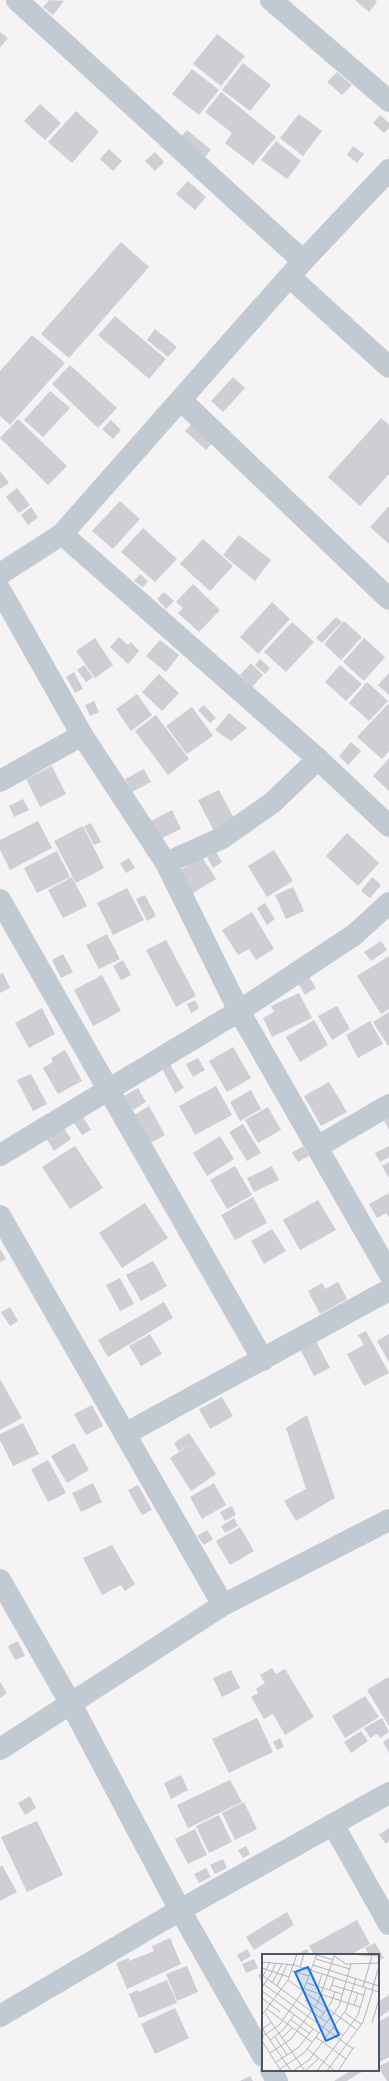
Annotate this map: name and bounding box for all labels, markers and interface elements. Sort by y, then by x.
inset map [262,1954,379,2071]

